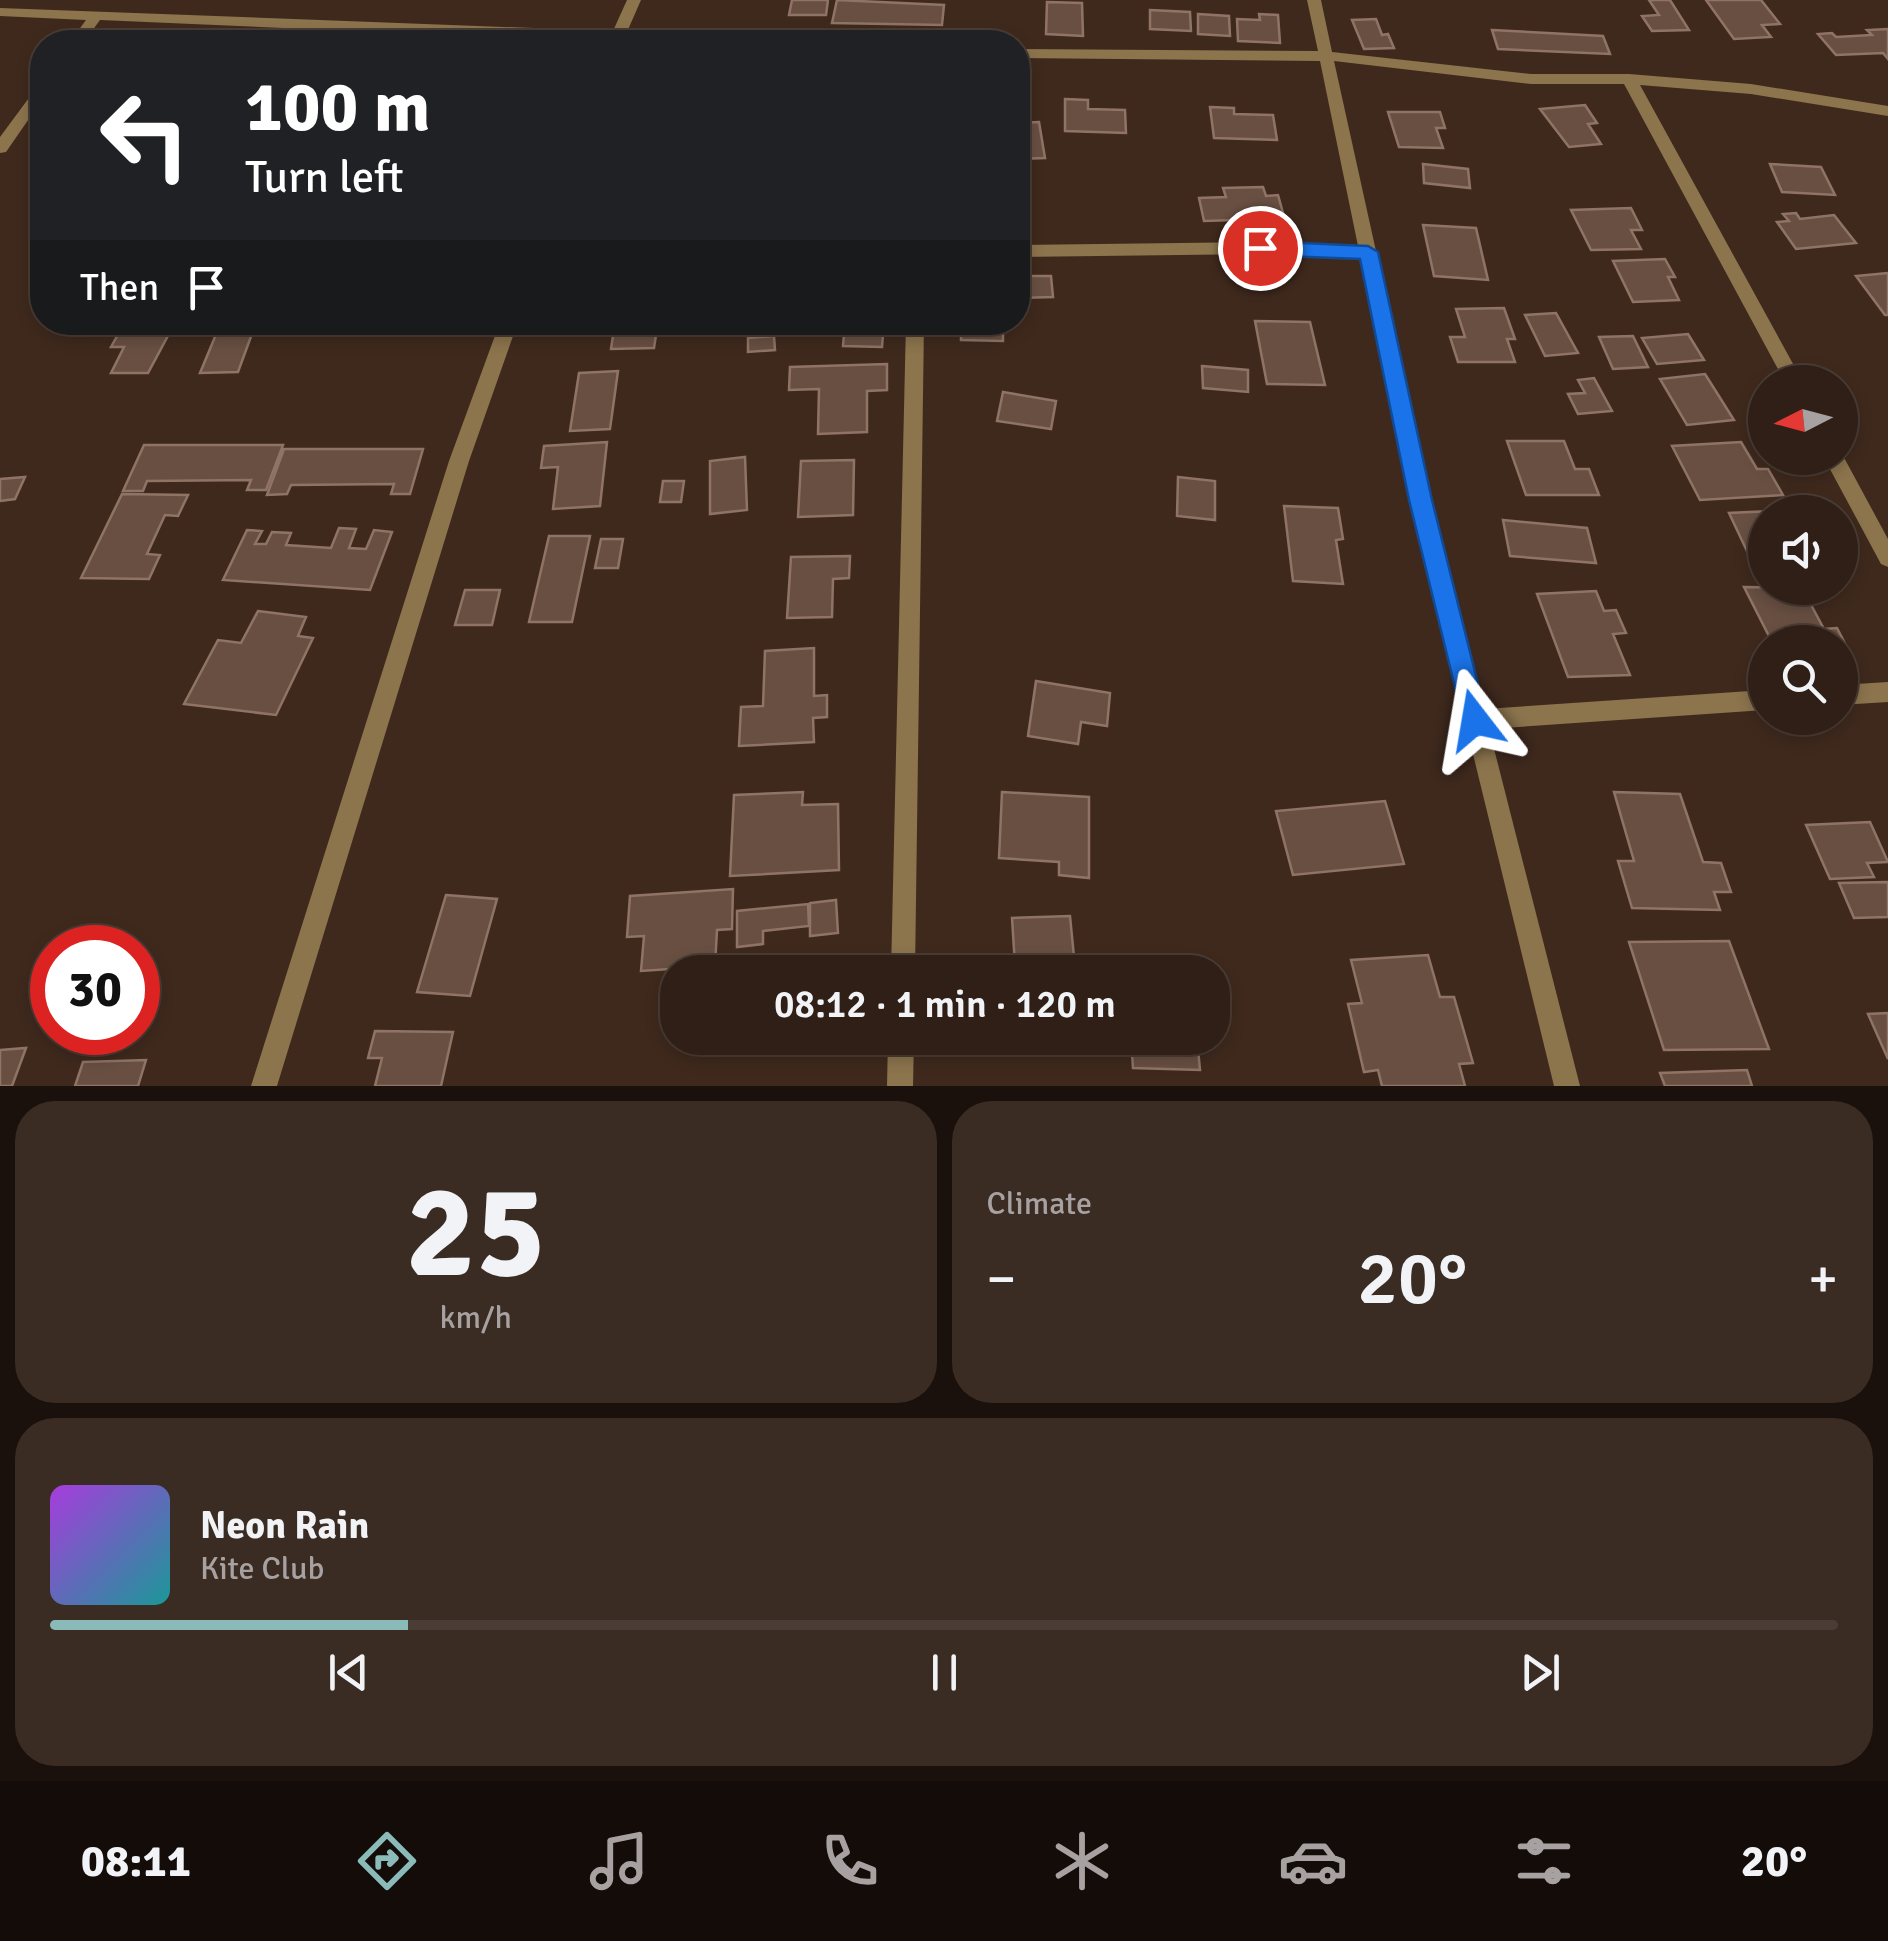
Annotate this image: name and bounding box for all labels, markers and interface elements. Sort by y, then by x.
text: 100 m [245,64,430,150]
icon: left [80,70,210,200]
text: Turn left [245,150,404,205]
pin [1218,206,1303,291]
icon: arrive [1233,221,1288,276]
icon: arrive [179,260,234,315]
text: Then [80,264,159,311]
north arrow [1748,365,1858,475]
map controls [1748,365,1858,735]
button: sound [1748,495,1858,605]
button: search [1748,625,1858,735]
position arrow [1423,668,1527,772]
speed limit sign: 30 [30,925,160,1055]
text: 08:12 · 1 min · 120 m [774,981,1116,1028]
text: 25 [406,1153,546,1313]
text: Climate [987,1184,1092,1223]
text: 20° [1357,1232,1467,1325]
text: − [987,1245,1016,1313]
text: + [1808,1245,1838,1313]
text: km/h [440,1298,512,1337]
text: Neon Rain [200,1502,369,1549]
text: Kite Club [200,1549,324,1588]
icon: previous [321,1645,376,1700]
icon: pause [917,1645,972,1700]
icon: next [1513,1645,1568,1700]
icon: directions [352,1826,422,1896]
icon: music [584,1826,654,1896]
icon: phone [815,1826,885,1896]
icon: climate [1047,1826,1117,1896]
icon: car [1278,1826,1348,1896]
icon: filters [1509,1826,1579,1896]
text: 08:11 [81,1834,191,1889]
text: 20° [1741,1834,1807,1889]

